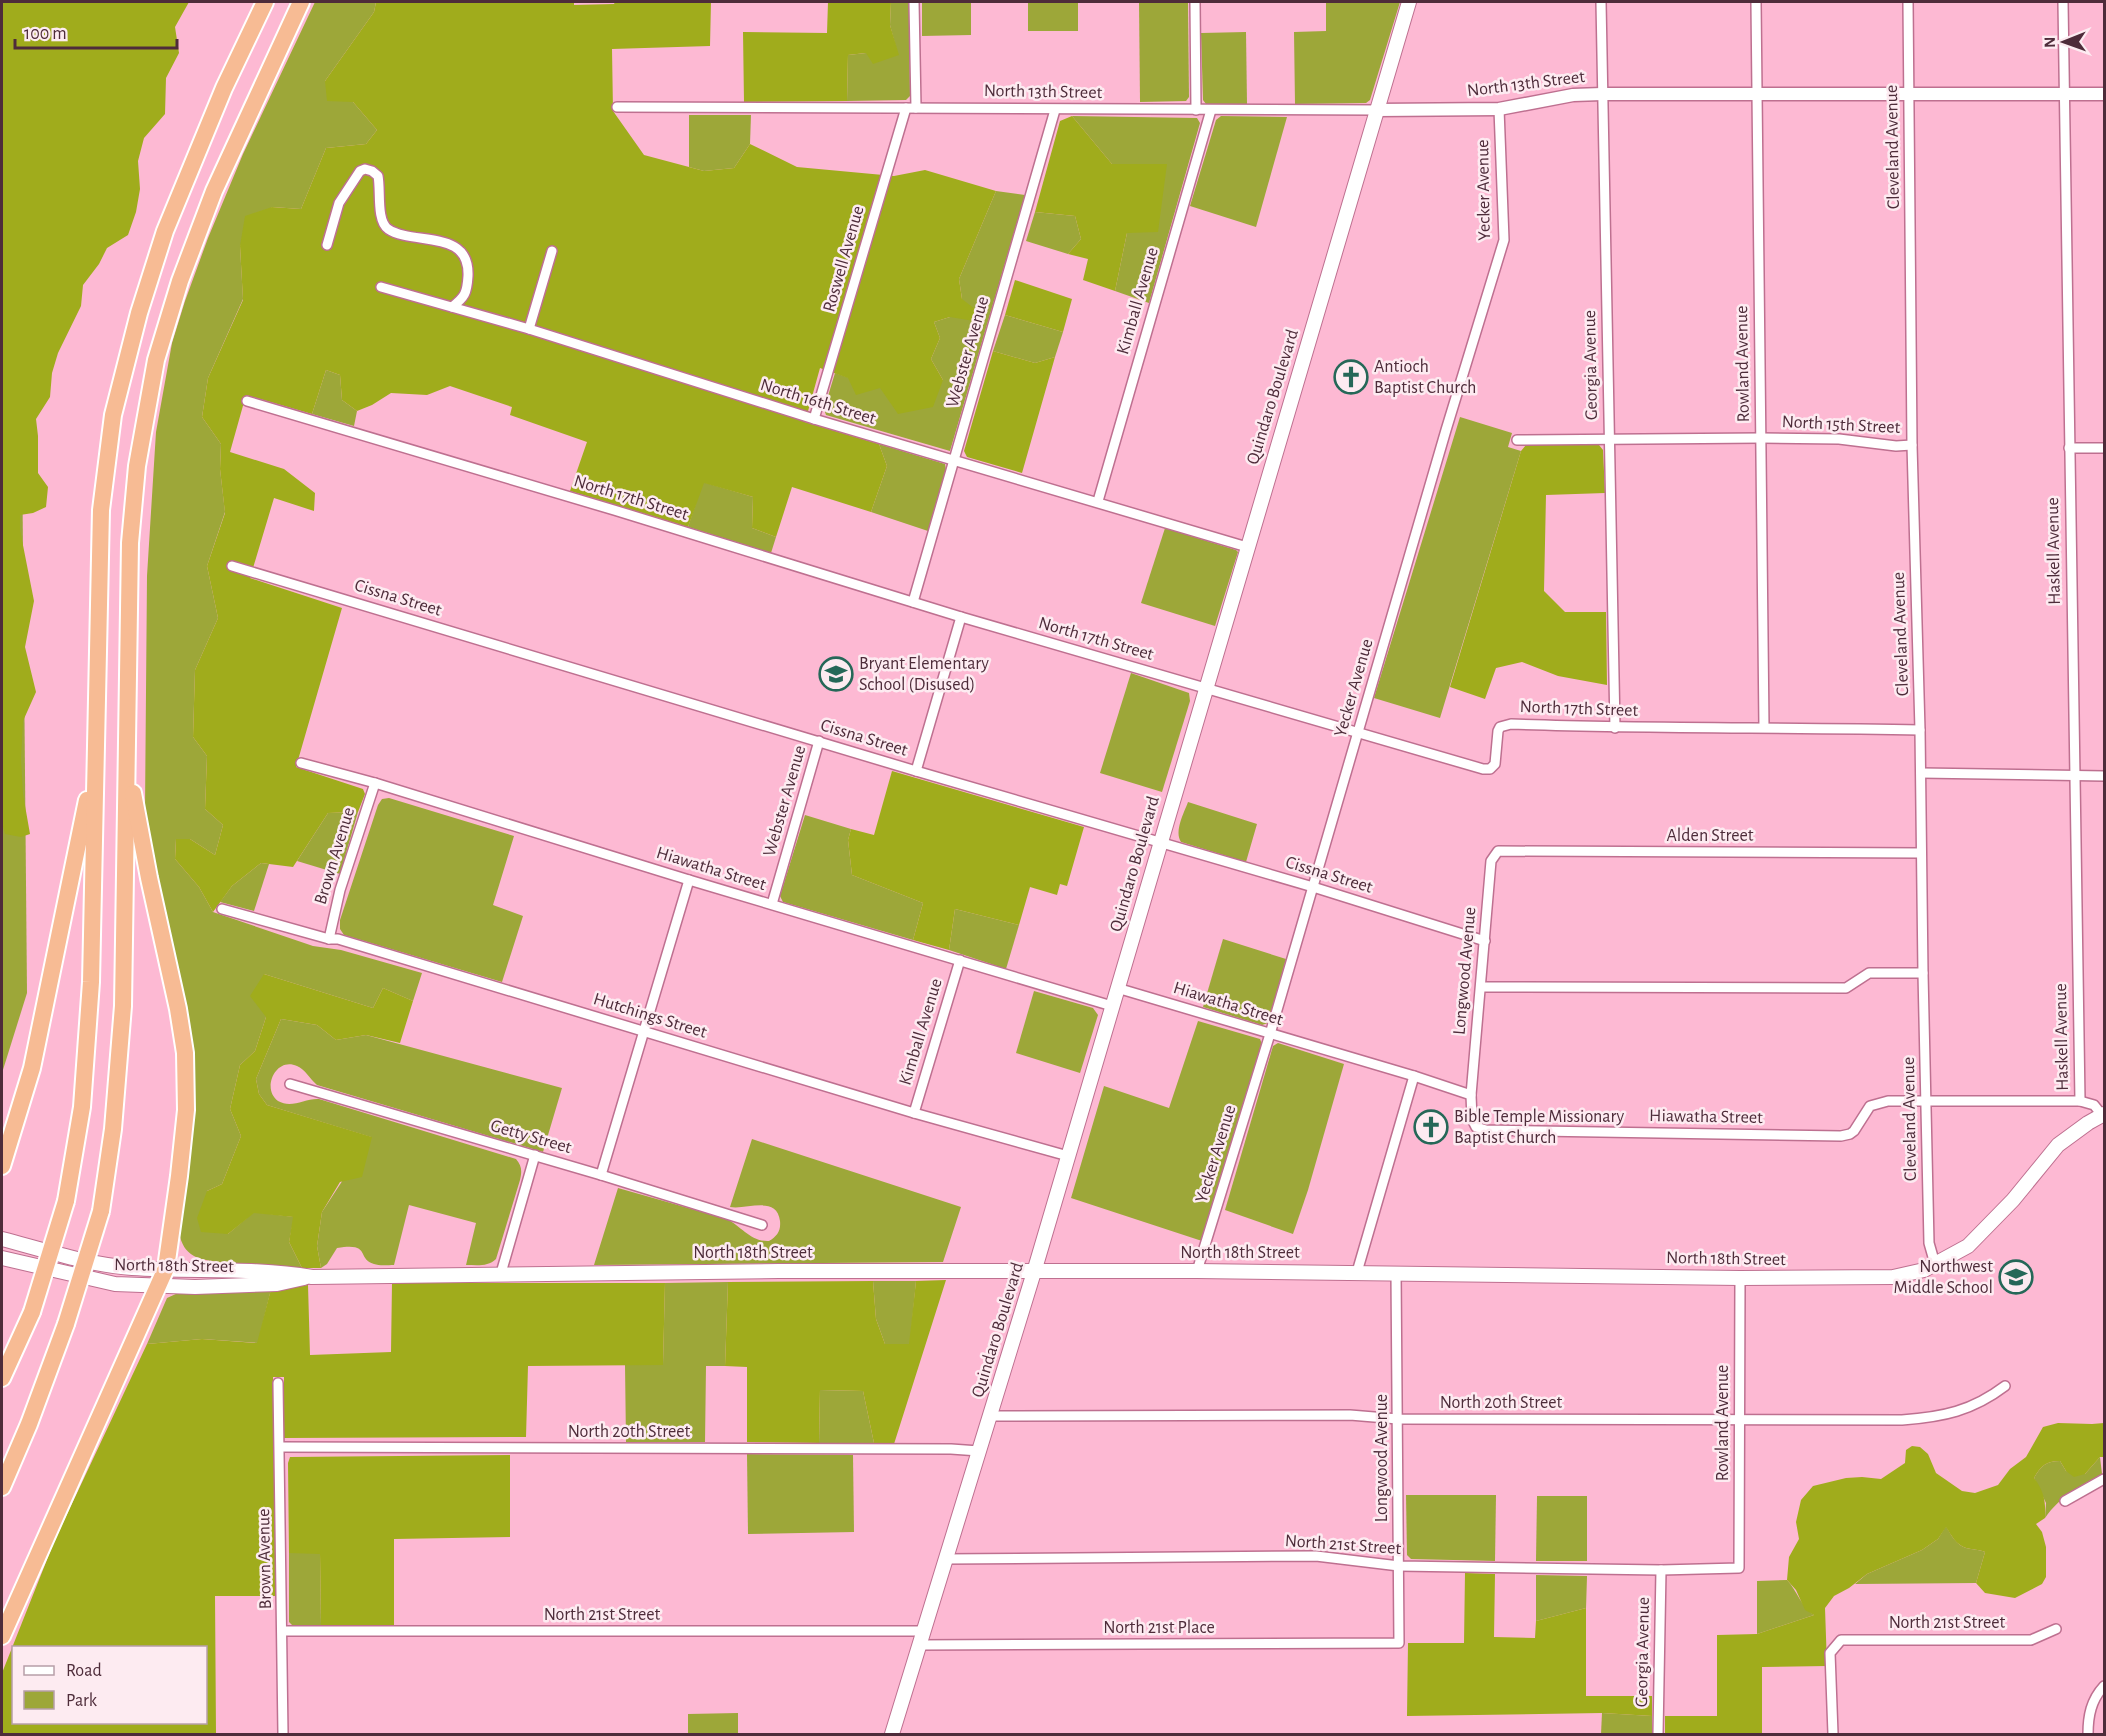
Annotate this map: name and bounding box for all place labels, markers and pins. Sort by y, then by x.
place label: Antioch Baptist Church [1374,358,1476,397]
church icon: Antioch Baptist Church [1333,359,1369,395]
place label: Bryant Elementary School (Disused) [859,655,989,694]
school or university icon: Bryant Elementary School (Disused) [818,656,854,692]
place label: Bible Temple Missionary Baptist Church [1454,1108,1625,1147]
church icon: Bible Temple Missionary Baptist Church [1413,1109,1449,1145]
place label: Northwest Middle School [1894,1258,1993,1297]
school or university icon: Northwest Middle School [1998,1259,2034,1295]

